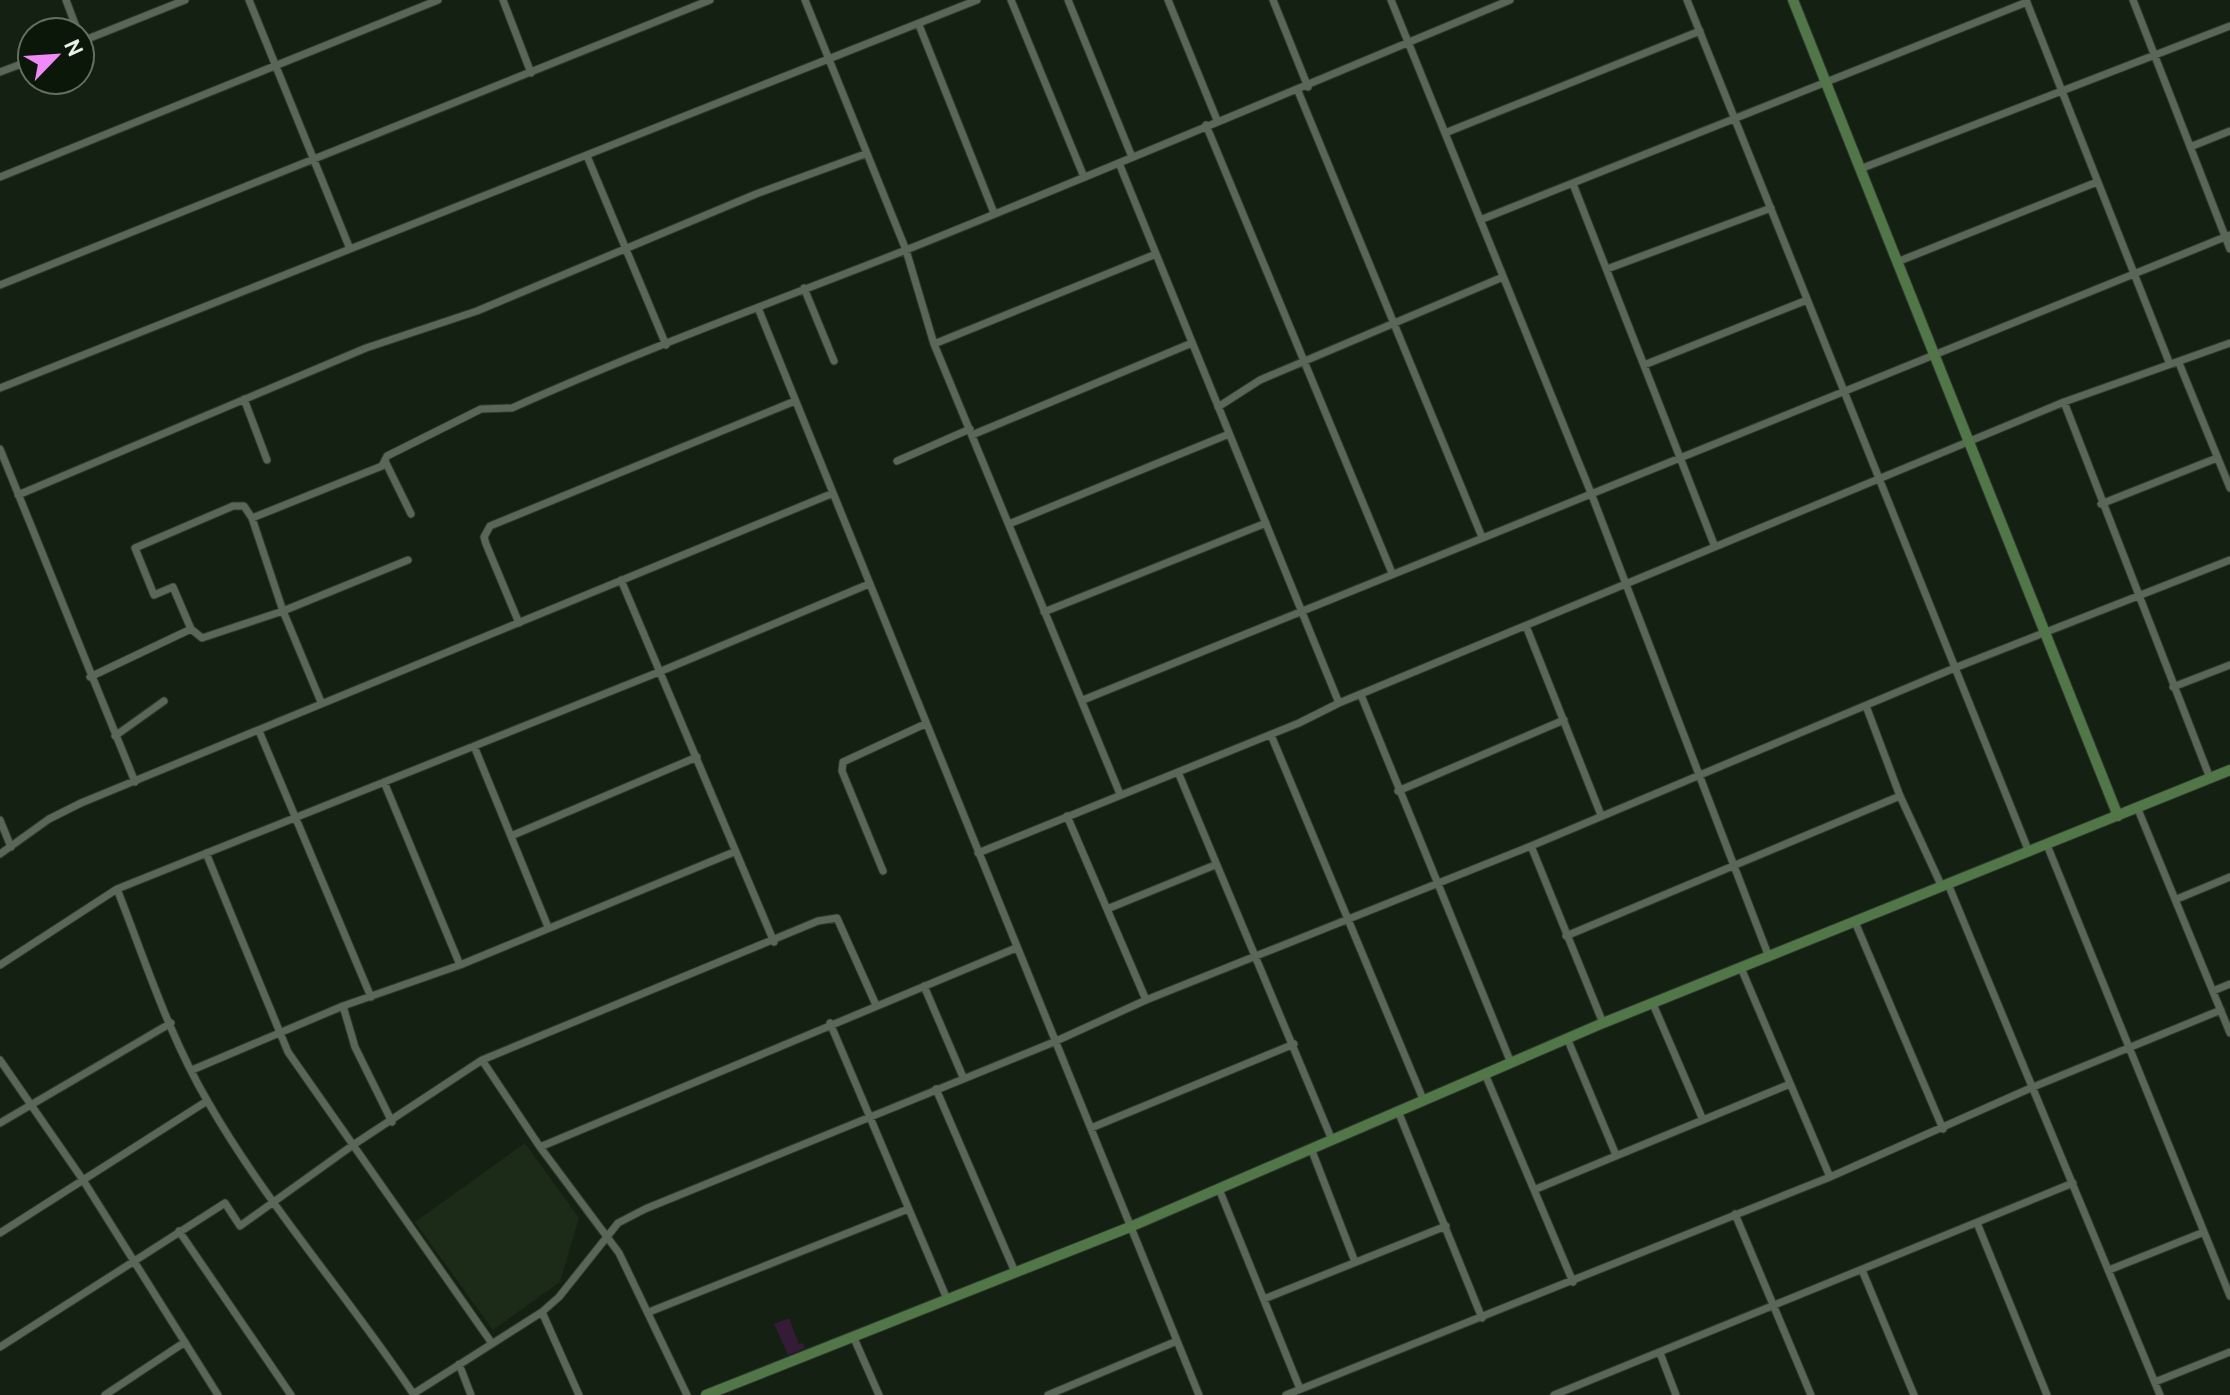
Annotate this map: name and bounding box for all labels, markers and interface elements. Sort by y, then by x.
north arrow [16,16,96,96]
text: N [58,35,89,61]

